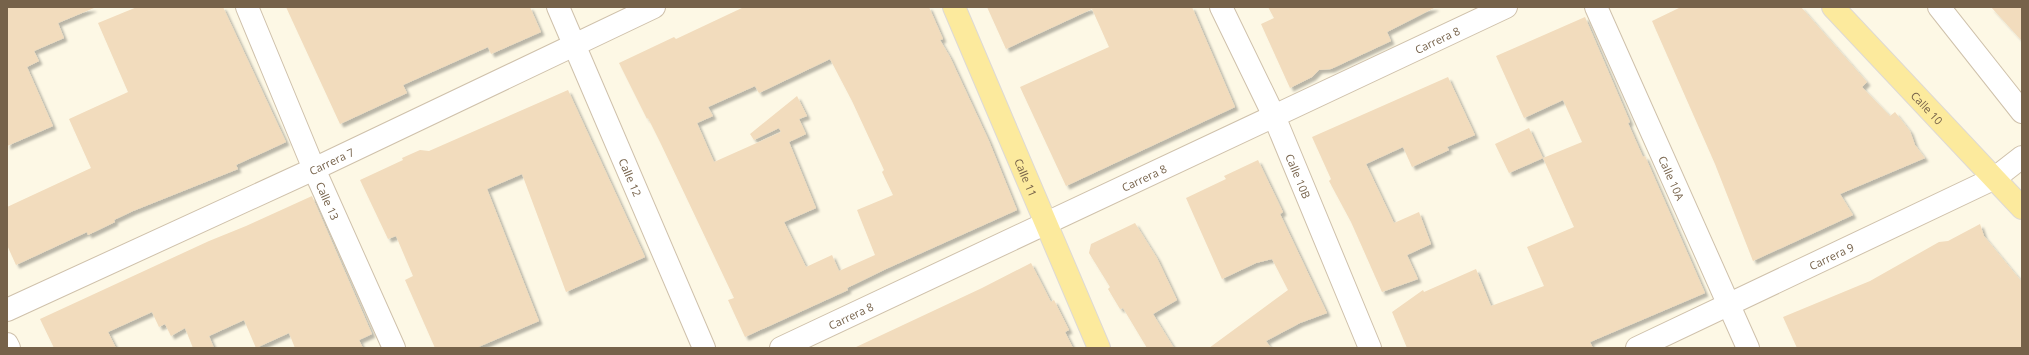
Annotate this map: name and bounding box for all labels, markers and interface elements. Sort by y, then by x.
street label: Carrera 8 [1412,22,1462,56]
street label: Calle 10 [1908,88,1947,127]
street label: Carrera 7 [306,144,356,178]
street label: Calle 10B [1283,151,1315,201]
street label: Calle 10A [1656,153,1689,202]
street label: Calle 12 [616,156,646,199]
street label: Calle 11 [1012,156,1041,199]
street label: Carrera 8 [1119,160,1169,194]
street label: Calle 13 [313,179,343,222]
street label: Carrera 9 [1806,239,1856,273]
street label: Carrera 8 [826,298,876,332]

